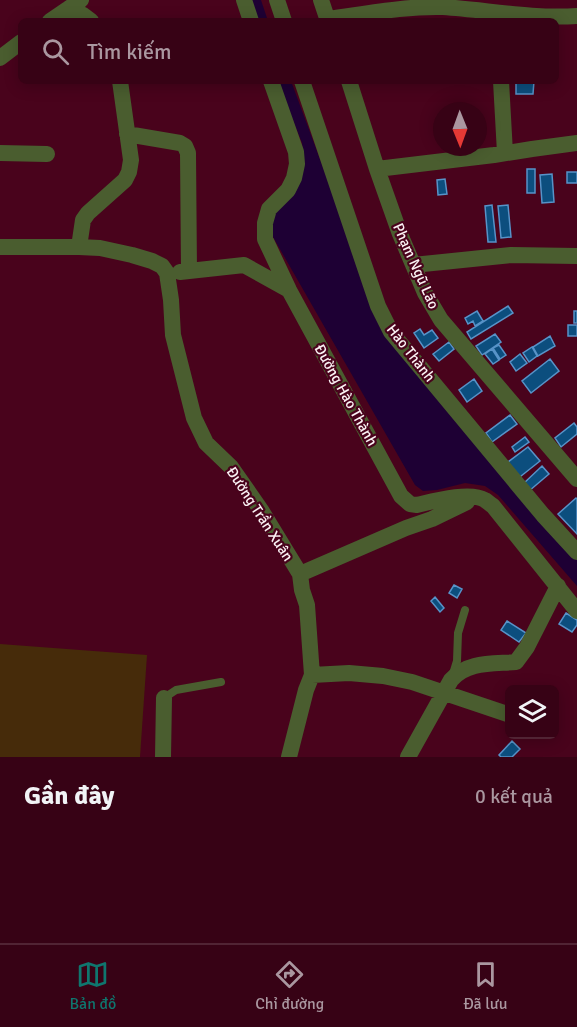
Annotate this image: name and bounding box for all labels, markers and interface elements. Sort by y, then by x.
search box [18,18,559,84]
icon: search [39,35,72,68]
text: Tìm kiếm [87,38,172,65]
north arrow [433,102,487,156]
street label: Phạm Ngũ Lão [389,220,443,312]
street label: Hào Thành [383,321,439,385]
street label: Đường Hào Thành [311,341,381,449]
street label: Đường Trần Xuân [223,463,297,565]
map controls [505,685,559,739]
button: layers [505,685,559,739]
text: Gần đây [24,780,114,812]
text: 0 kết quả [475,784,553,809]
tab: Bản đồ [69,958,116,1014]
tab: Chỉ đường [255,958,324,1014]
tab: Đã lưu [463,958,508,1014]

